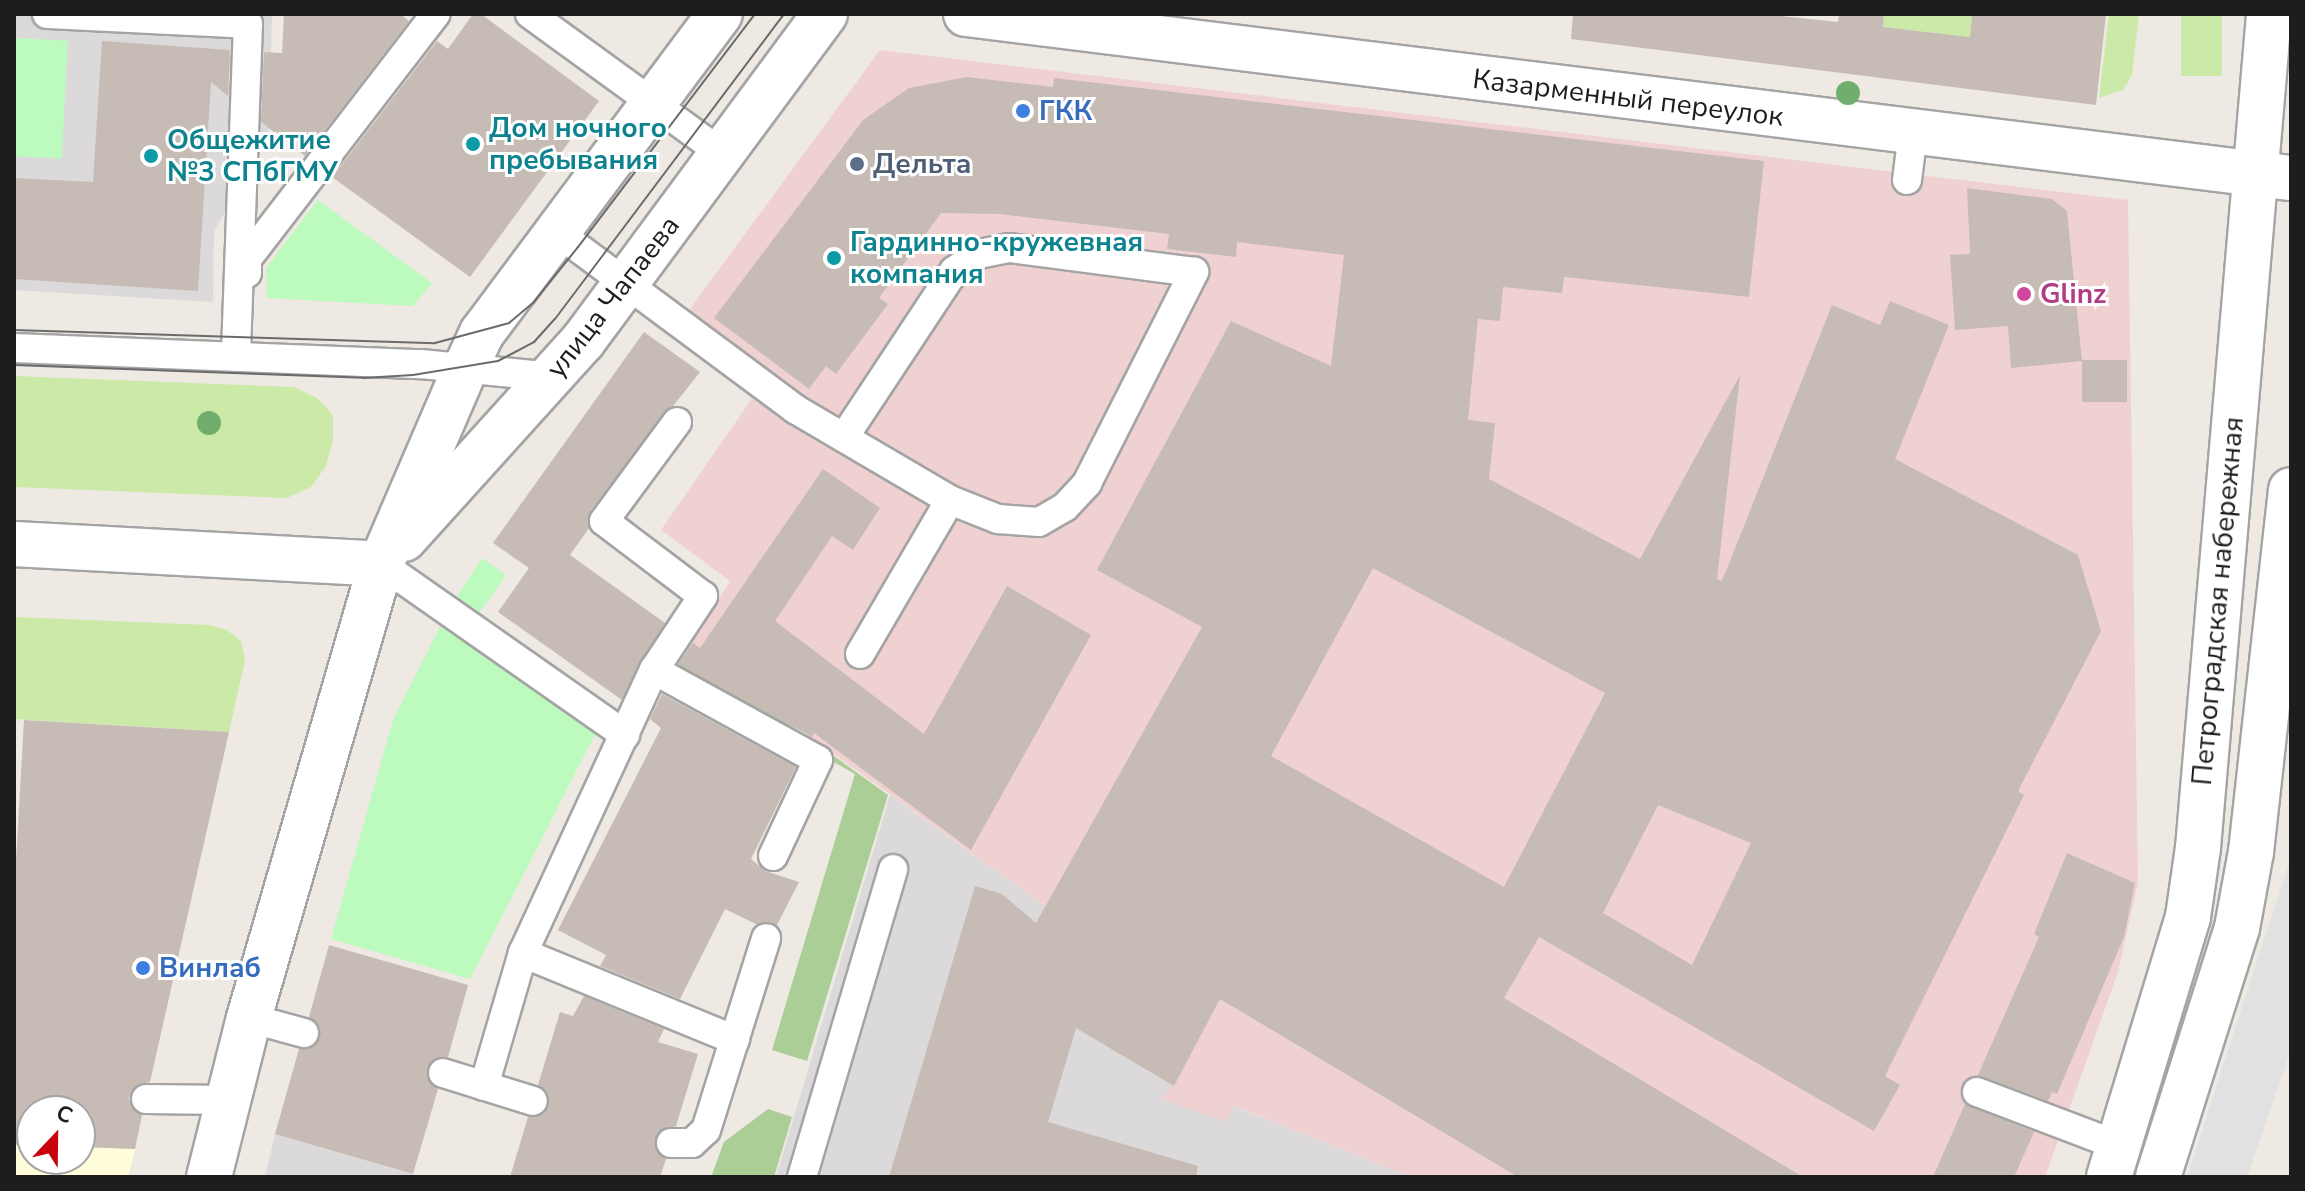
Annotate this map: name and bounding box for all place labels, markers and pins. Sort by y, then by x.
place label: ГКК [1039,94,1092,128]
marker: ГКК [1014,102,1032,120]
place label: Дом ночного пребывания [489,111,667,177]
place label: Общежитие №3 СПбГМУ [167,123,338,189]
marker: Дом ночного пребывания [464,135,482,153]
marker: Общежитие №3 СПбГМУ [142,147,160,165]
place label: Дельта [873,147,971,181]
marker: Дельта [848,155,866,173]
place label: Гардинно-кружевная компания [850,225,1143,291]
marker: Гардинно-кружевная компания [825,249,843,267]
place label: Glinz [2040,277,2106,311]
marker: Glinz [2015,285,2033,303]
place label: Винлаб [159,951,261,985]
marker: Винлаб [134,959,152,977]

